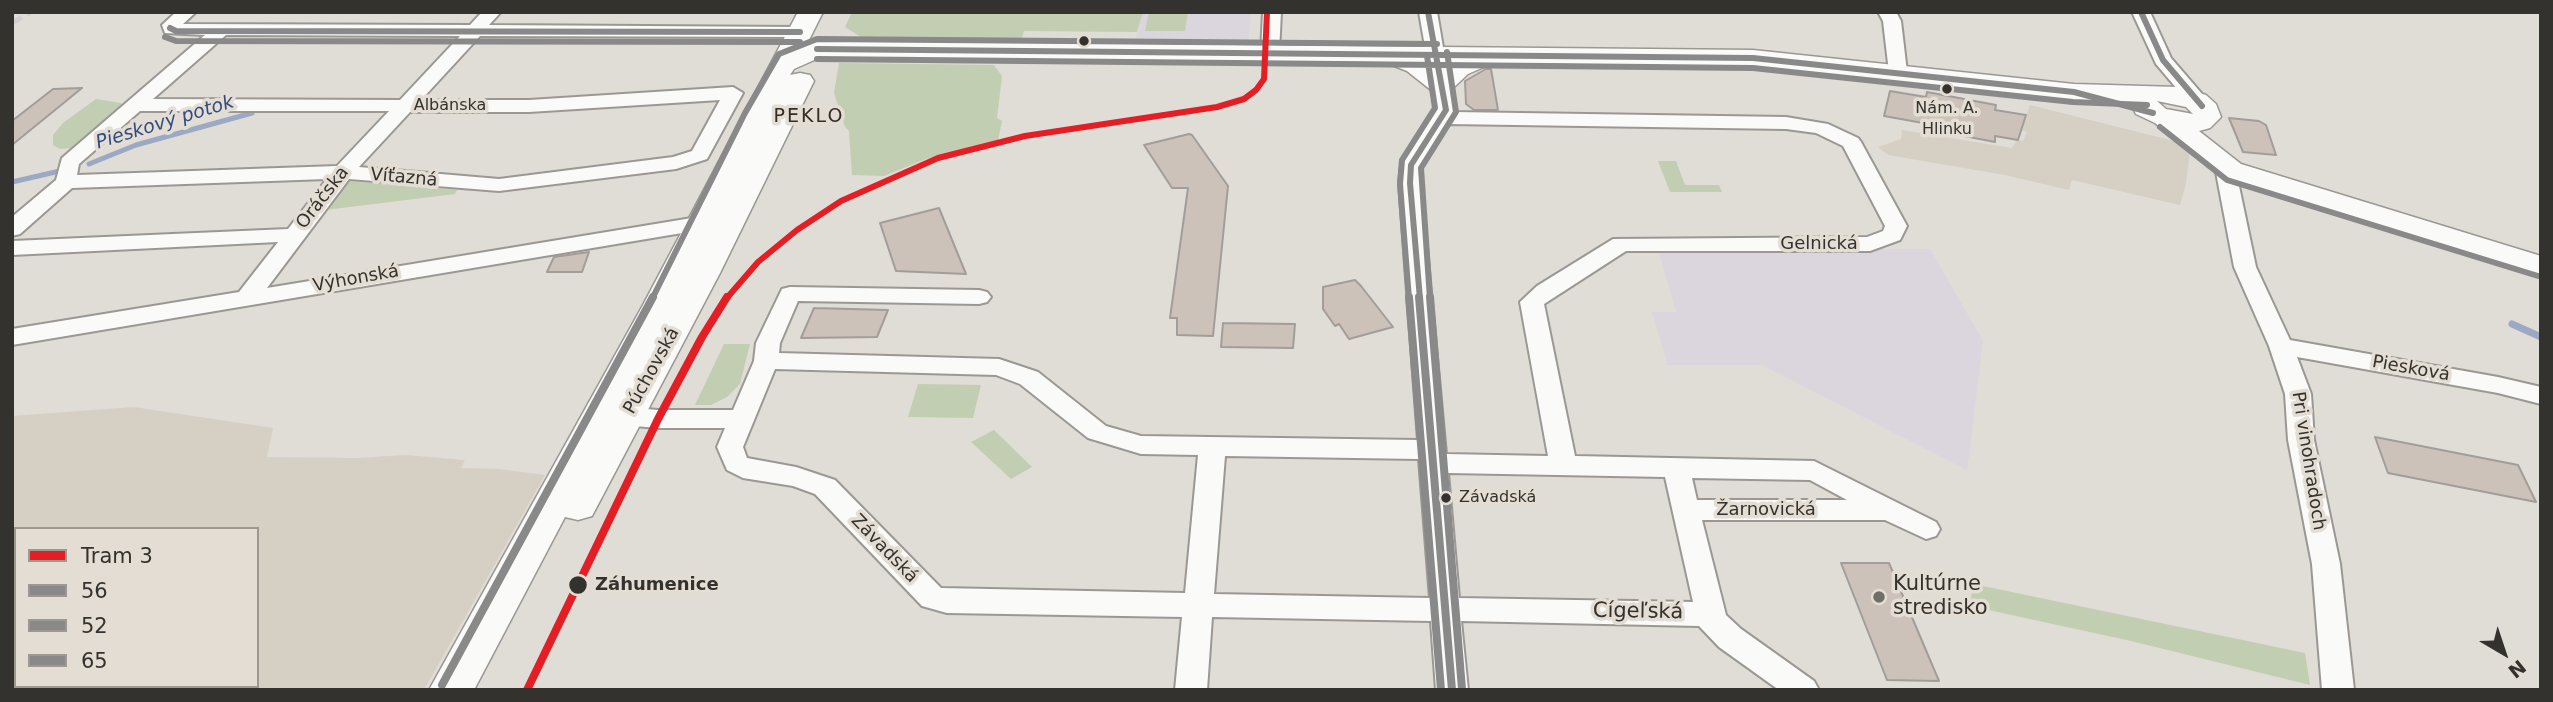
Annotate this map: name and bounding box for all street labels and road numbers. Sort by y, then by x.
street label: Albánska [414,96,486,116]
street label: Oráčska [292,163,354,233]
street label: Víťazná [370,164,438,192]
street label: Gelnická [1780,233,1858,255]
street label: Výhonská [311,261,401,297]
street label: Púchovská [619,324,685,418]
street label: Piesková [2371,352,2451,386]
street label: Pri vinohradoch [2286,390,2330,532]
street label: Žarnovická [1716,499,1816,521]
street label: Závadská [846,510,922,588]
street label: Cígeľská [1593,599,1683,625]

